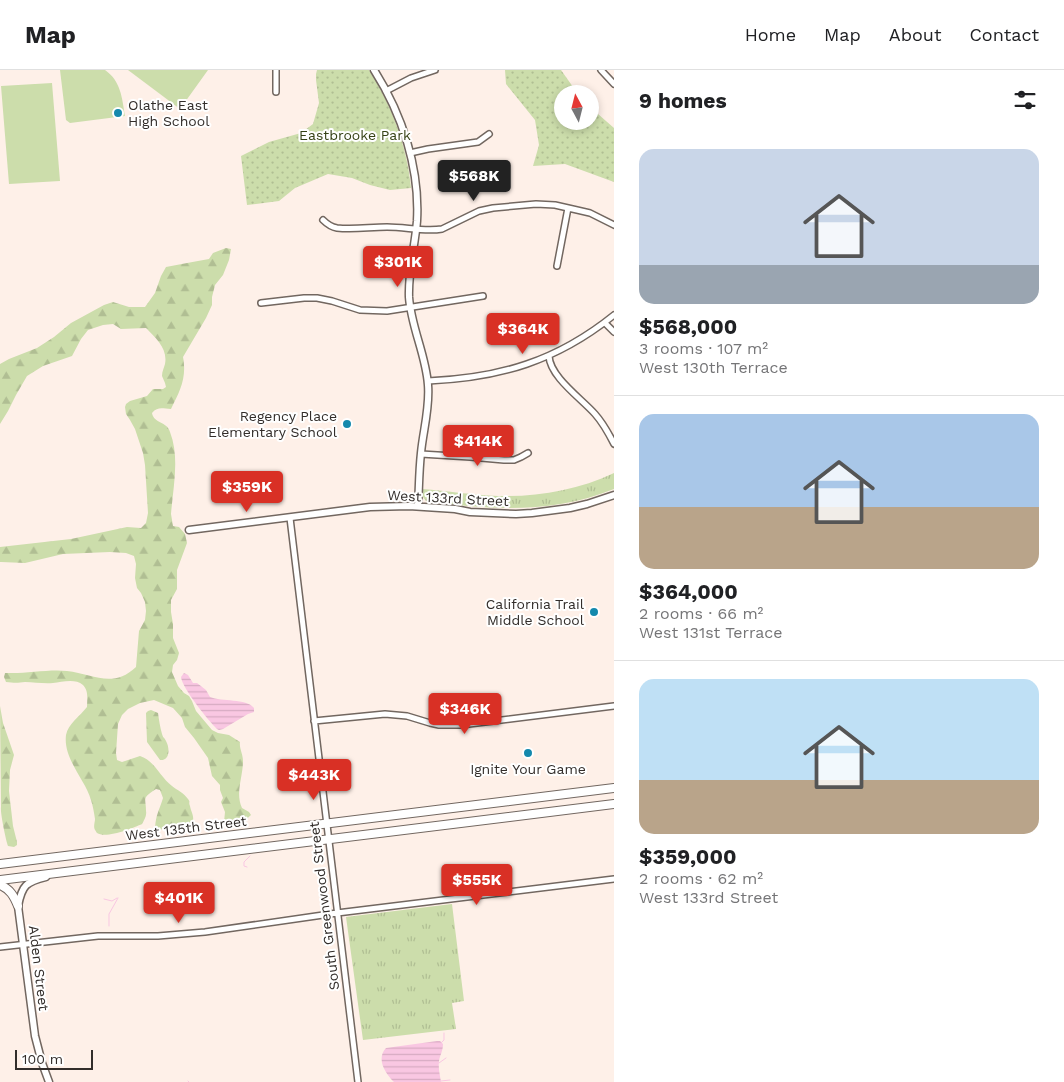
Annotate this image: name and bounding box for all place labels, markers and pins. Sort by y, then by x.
place label: Olathe East High School [128,97,210,129]
marker: Olathe East High School [112,107,124,119]
pin: $568K [439,160,509,202]
pin: $301K [363,246,433,288]
pin: $364K [488,312,558,355]
place label: Regency Place Elementary School [208,408,338,440]
marker: Regency Place Elementary School [341,418,353,430]
pin: $414K [443,424,513,467]
pin: $359K [212,470,282,513]
place label: California Trail Middle School [486,596,585,628]
marker: California Trail Middle School [588,606,600,618]
pin: $346K [430,692,500,735]
marker: Ignite Your Game [522,747,534,759]
pin: $443K [279,758,349,801]
place label: Ignite Your Game [470,761,586,777]
pin: $555K [442,864,512,906]
pin: $401K [144,882,214,924]

